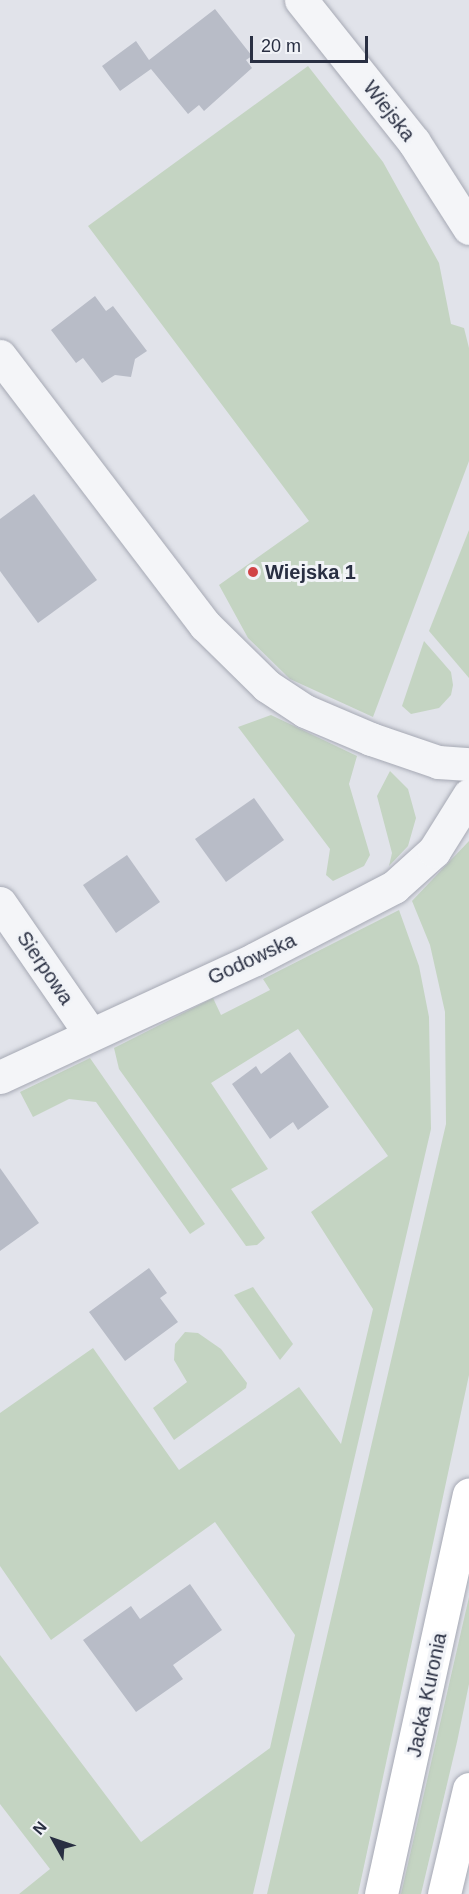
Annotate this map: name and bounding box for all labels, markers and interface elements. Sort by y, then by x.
scale bar [253,24,372,62]
text: 20 m [261,36,301,56]
street label: Wiejska [358,76,420,146]
place label: Wiejska 1 [265,560,356,584]
marker: Wiejska 1 [246,565,260,579]
street label: Sierpowa [12,927,78,1009]
street label: Godowska [204,928,300,990]
street label: Jacka Kuronia [402,1631,452,1759]
north arrow [24,1810,84,1870]
text: N [30,1818,50,1838]

